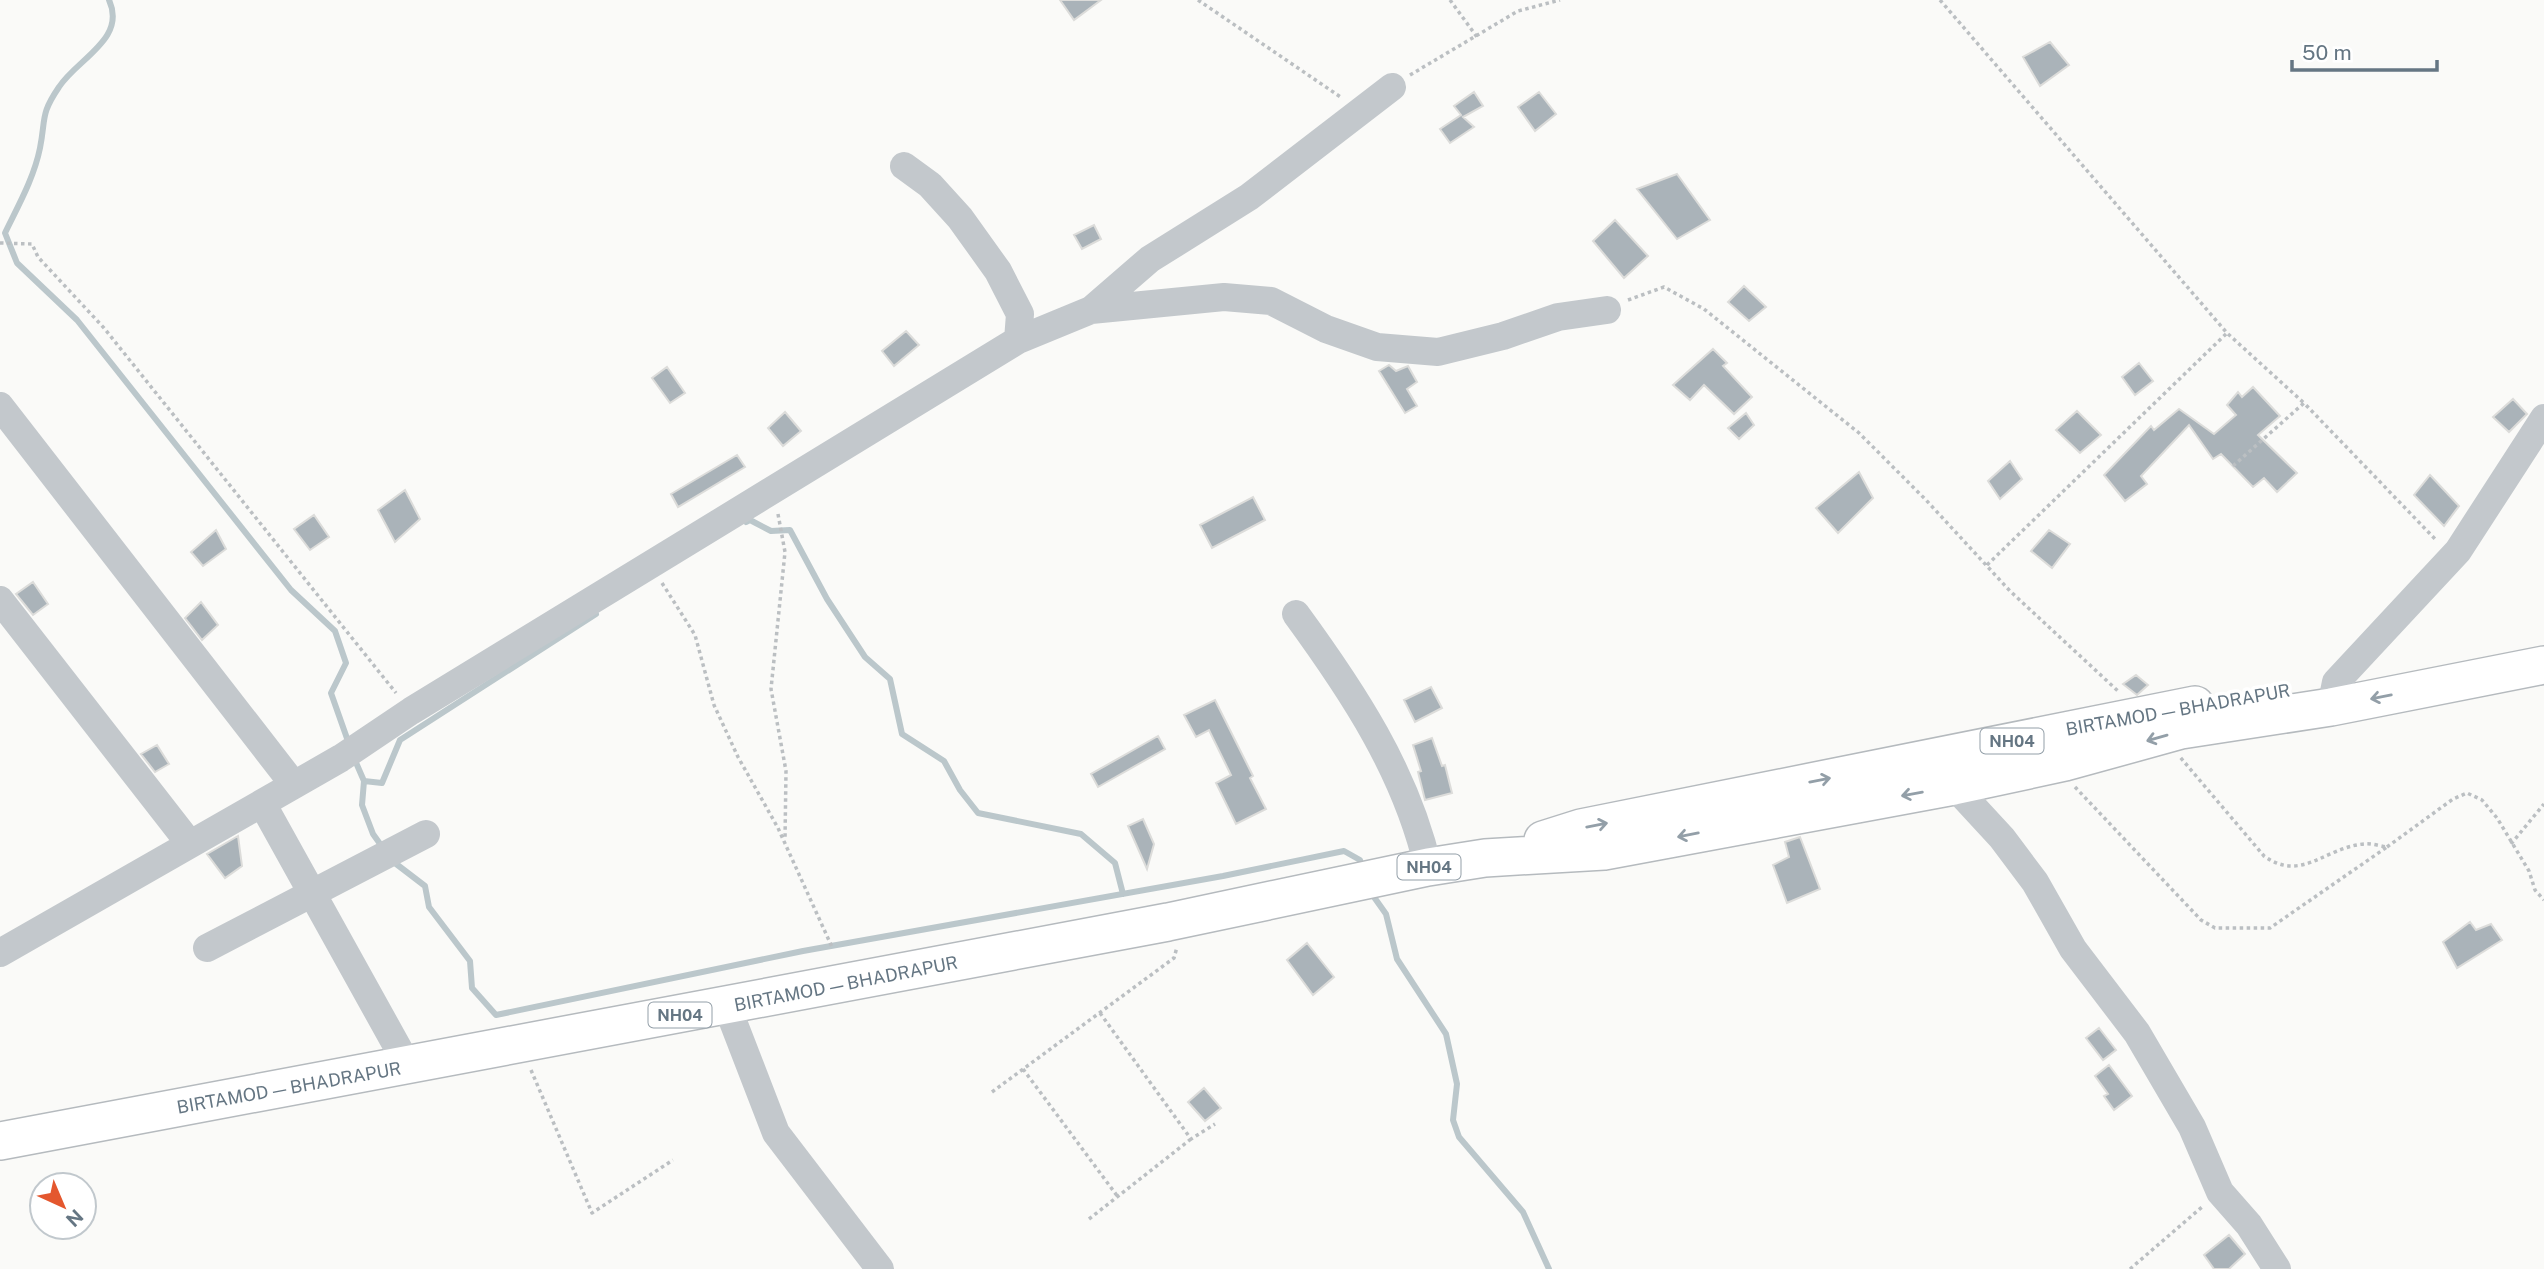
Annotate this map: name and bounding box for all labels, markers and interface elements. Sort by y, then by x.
scale bar [2292,28,2437,72]
text: 50 m [2302,40,2352,65]
street label: BIRTAMOD — BHADRAPUR [2064,679,2292,740]
one-way arrow [2370,691,2393,705]
road number: NH04 [1980,728,2044,754]
one-way arrow [2147,732,2169,745]
one-way arrow [1808,772,1831,786]
one-way arrow [1901,788,1924,801]
one-way arrow [1585,817,1608,831]
one-way arrow [1677,829,1700,842]
road number: NH04 [1398,854,1460,880]
street label: BIRTAMOD — BHADRAPUR [732,951,960,1016]
road number: NH04 [648,1002,712,1028]
street label: BIRTAMOD — BHADRAPUR [175,1057,403,1118]
north arrow [28,1171,98,1241]
text: N [62,1205,88,1231]

